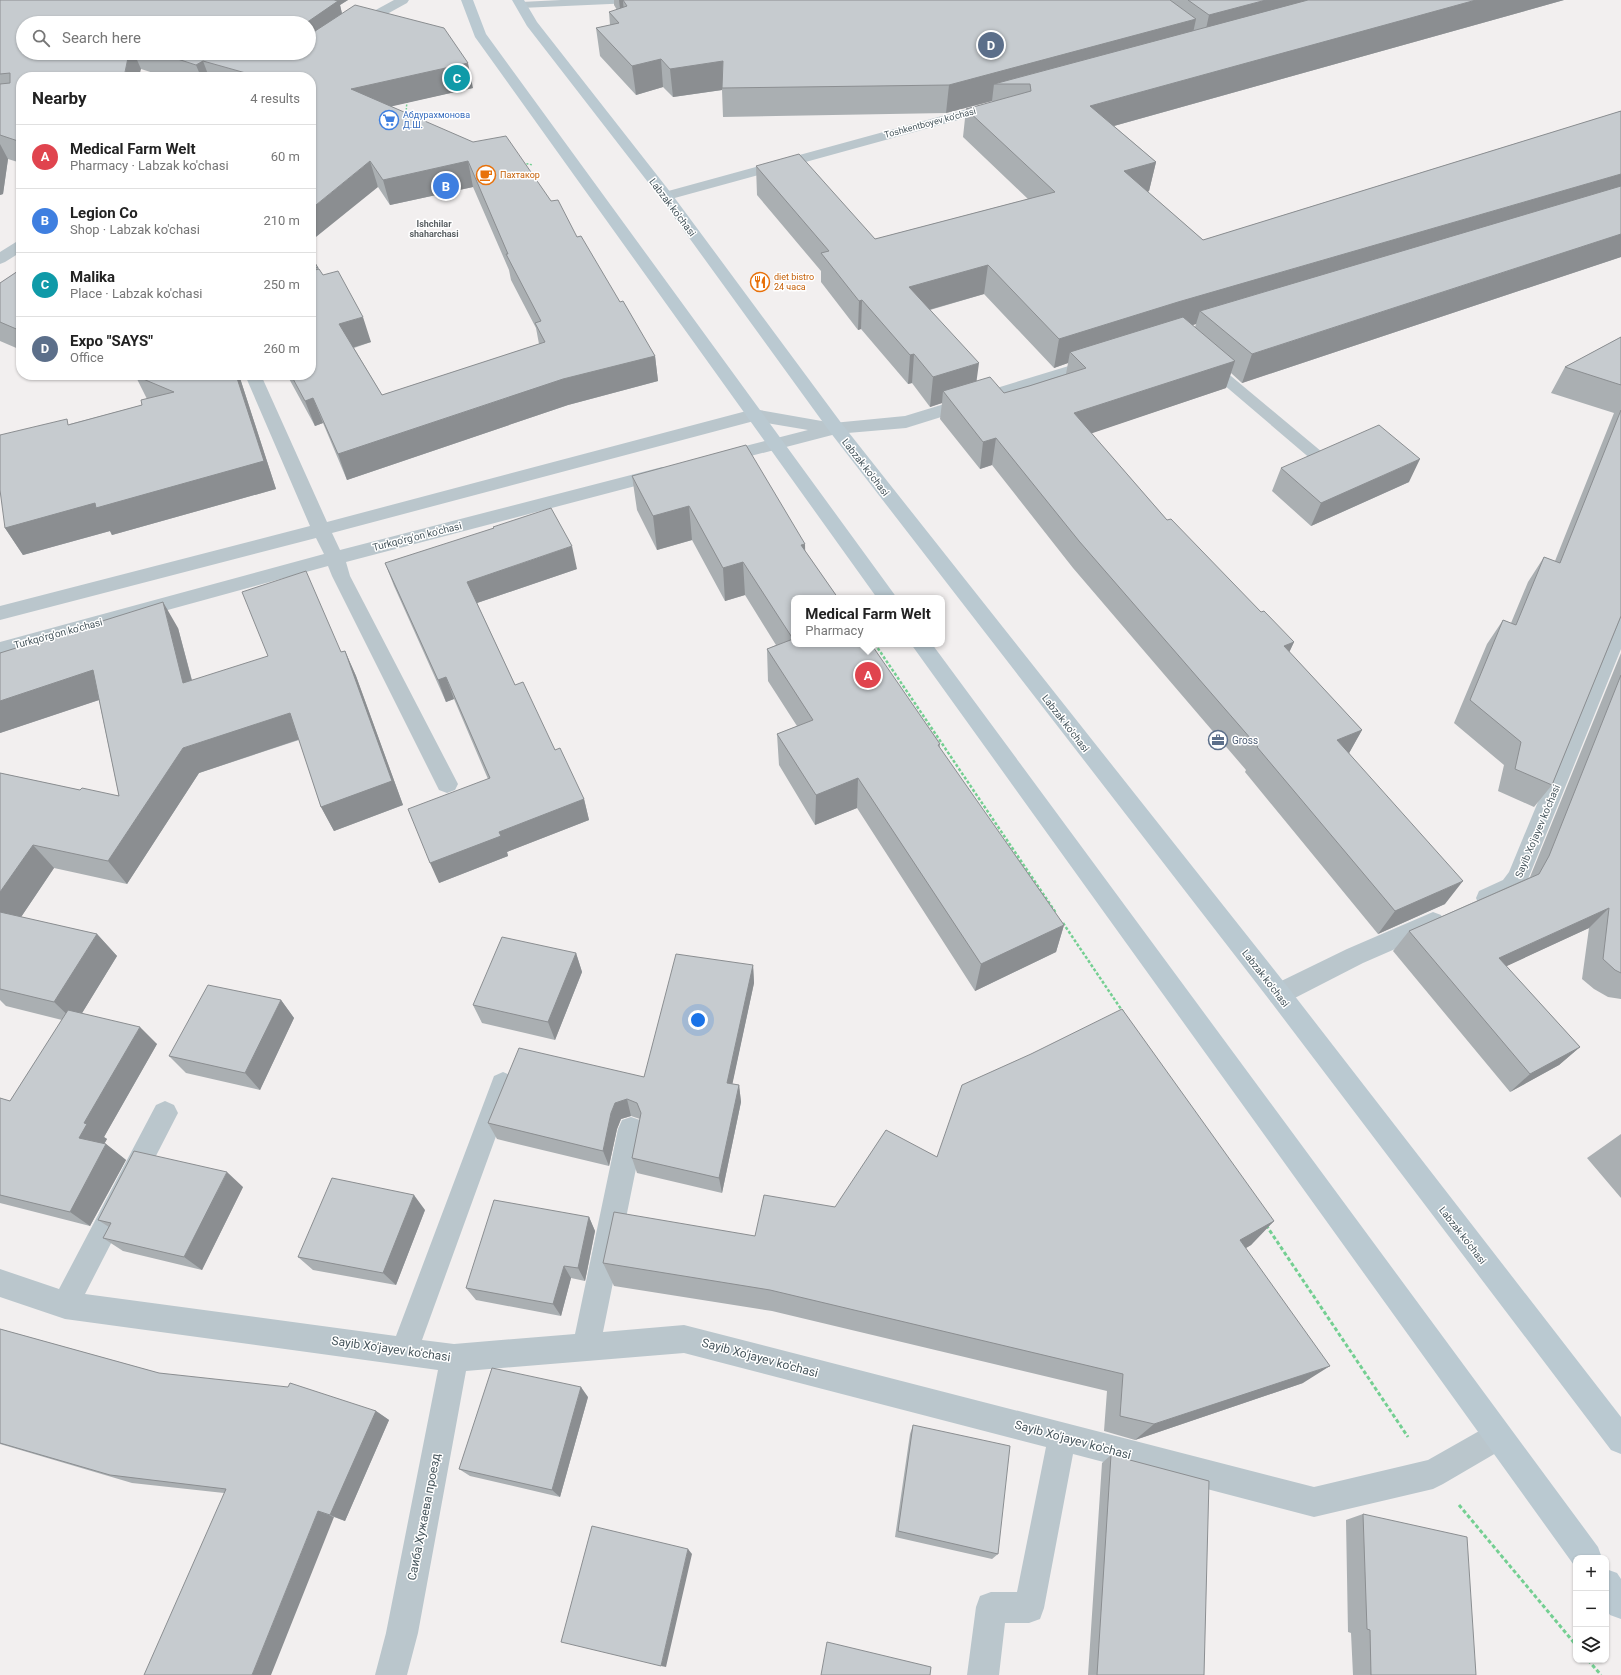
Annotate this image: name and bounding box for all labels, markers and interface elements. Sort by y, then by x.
search box [16,16,316,60]
icon: search [30,27,52,49]
text: Search here [62,29,141,47]
pin: D [978,30,1004,60]
pin: C [444,63,470,93]
text: Nearby [32,88,87,108]
text: 4 results [250,91,300,106]
street label: Toshkentboyev ko'chasi [883,106,977,140]
supermarket icon: Абдурахмонова Д.Ш. [378,109,400,131]
place label: Абдурахмонова Д.Ш. [403,110,470,130]
text: Medical Farm Welt [70,140,195,158]
text: A [41,149,49,164]
text: 60 m [271,149,300,164]
text: Pharmacy · Labzak ko'chasi [70,158,229,173]
cafe icon: Пахтакор [475,164,497,186]
place label: Пахтакор [500,170,540,180]
pin: B [433,171,459,201]
street label: Labzak ko'chasi [647,176,698,238]
text: Legion Co [70,204,138,222]
text: B [41,213,49,228]
text: 210 m [263,213,300,228]
district label: Ishchilar shaharchasi [409,219,459,239]
text: Shop · Labzak ko'chasi [70,222,200,237]
text: Malika [70,268,115,286]
restaurant icon: diet bistro 24 часа [749,271,771,293]
place label: diet bistro 24 часа [774,272,814,292]
text: C [41,277,49,292]
text: 250 m [263,277,300,292]
text: Place · Labzak ko'chasi [70,286,203,301]
text: Expo "SAYS" [70,332,153,350]
text: D [41,341,49,356]
text: 260 m [263,341,300,356]
text: Office [70,350,104,365]
street label: Labzak ko'chasi [840,436,891,498]
street label: Turkqo'rg'on ko'chasi [372,520,463,553]
popup [791,595,945,647]
text: Medical Farm Welt [805,605,931,623]
street label: Turkqo'rg'on ko'chasi [13,616,104,651]
text: Pharmacy [805,623,864,638]
pin: A [855,660,881,690]
street label: Labzak ko'chasi [1040,692,1091,754]
office icon: Gross [1207,729,1229,751]
place label: Gross [1232,735,1258,746]
street label: Sayib Xo'jayev ko'chasi [1513,783,1562,879]
street label: Labzak ko'chasi [1240,947,1291,1009]
your location [688,1010,708,1030]
street label: Labzak ko'chasi [1437,1204,1488,1266]
street label: Sayib Xo'jayev ko'chasi [331,1334,451,1364]
street label: Sayib Xo'jayev ko'chasi [700,1336,820,1380]
street label: Sayib Xo'jayev ko'chasi [1013,1418,1133,1462]
street label: Саиба Хужаева проезд [405,1452,443,1582]
map controls [1573,1555,1609,1663]
button: + [1573,1555,1609,1591]
button: − [1573,1591,1609,1627]
button: layers [1573,1627,1609,1663]

